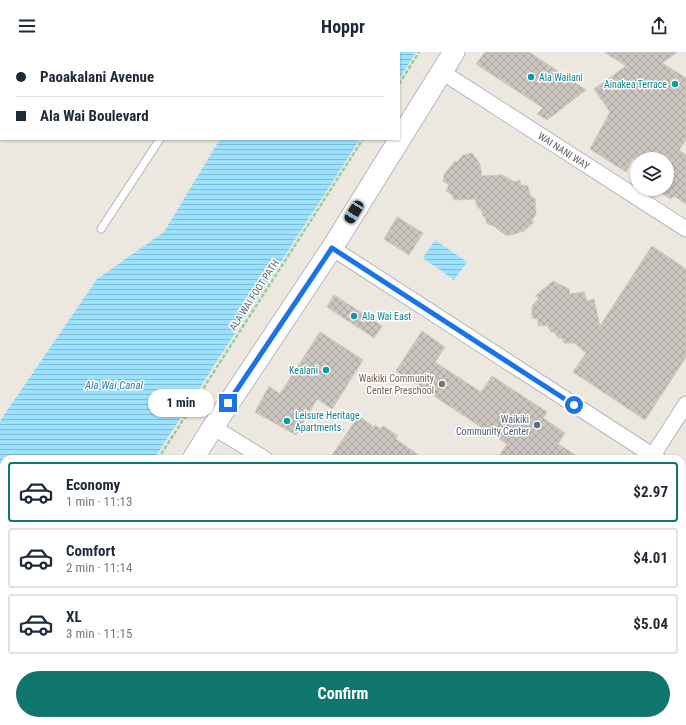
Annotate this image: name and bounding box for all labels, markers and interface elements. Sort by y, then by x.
icon: menu [16,15,38,37]
icon: share [648,15,670,37]
text: Hoppr [321,16,365,37]
text: Paoakalani Avenue [40,68,154,86]
marker: Ala Wailani [526,72,536,82]
place label: Ala Wailani [539,72,583,83]
place label: Ainakea Terrace [604,79,667,90]
marker: Ainakea Terrace [670,79,680,89]
text: Ala Wai Boulevard [40,107,149,125]
street label: WAI NANI WAY [536,130,592,171]
map controls [630,152,674,196]
button: layers [630,152,674,196]
car [343,199,365,225]
street label: ALA WAI FOOT PATH [227,258,281,332]
marker: Ala Wai East [349,311,359,321]
place label: Ala Wai East [362,311,411,322]
place label: Kealani [289,365,318,376]
marker: Kealani [321,365,331,375]
place label: Waikiki Community Center Preschool [359,373,434,396]
water label: Ala Wai Canal [84,379,144,392]
marker: Waikiki Community Center Preschool [437,379,447,389]
callout: 1 min [148,389,214,417]
route end [219,394,237,412]
text: 1 min [167,395,195,410]
route start [565,396,583,414]
place label: Leisure Heritage Apartments [295,410,360,433]
place label: Waikiki Community Center [456,414,529,437]
marker: Leisure Heritage Apartments [282,416,292,426]
marker: Waikiki Community Center [532,420,542,430]
icon: car [18,474,54,510]
text: Economy [66,476,120,494]
text: $2.97 [633,483,668,501]
text: 1 min · 11:13 [66,494,132,509]
icon: car [18,540,54,576]
text: Comfort [66,542,115,560]
text: $4.01 [633,549,668,567]
text: 2 min · 11:14 [66,560,132,575]
icon: car [18,606,54,642]
text: XL [66,608,82,626]
text: $5.04 [633,615,668,633]
text: 3 min · 11:15 [66,626,132,641]
button: Confirm [16,671,670,717]

